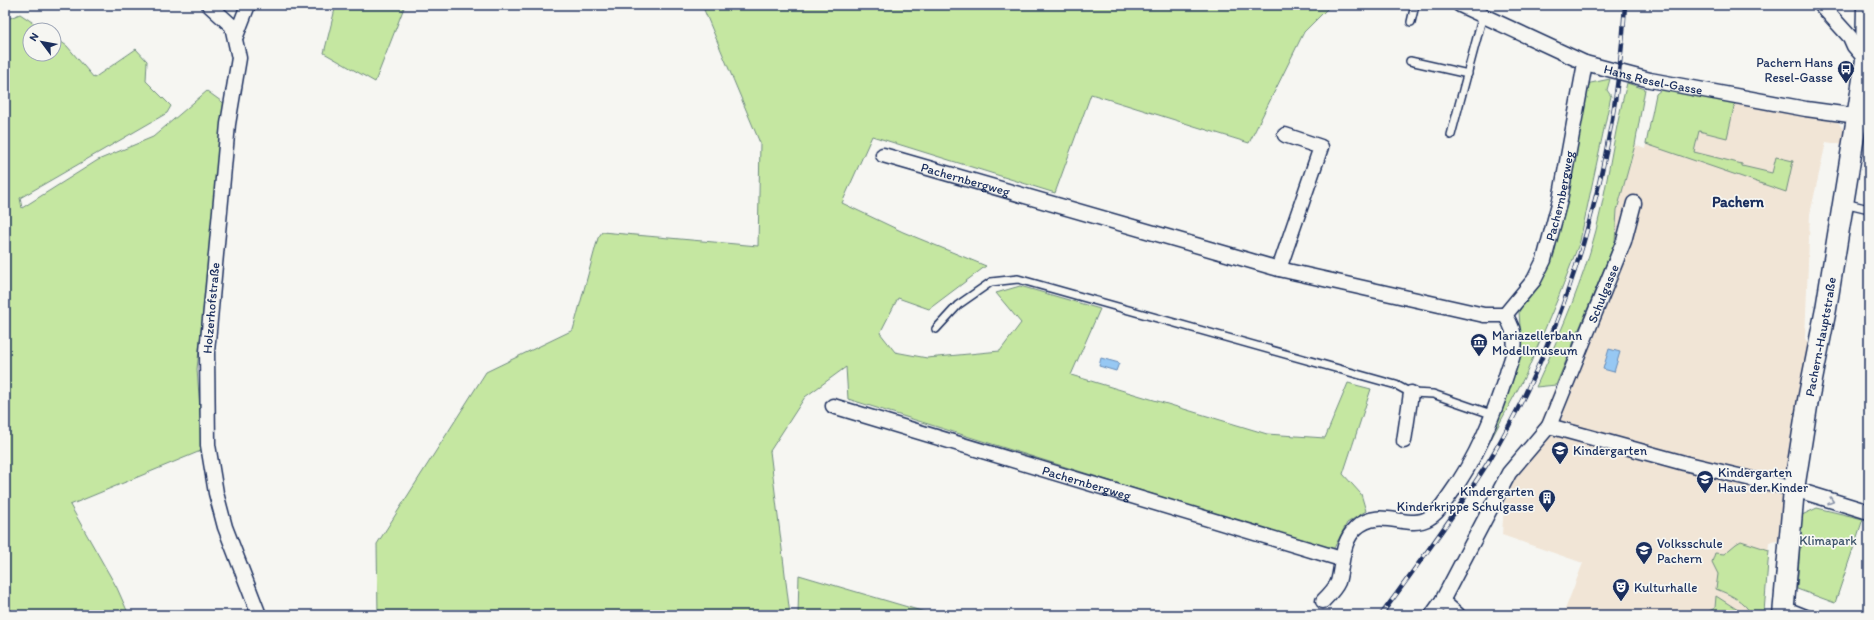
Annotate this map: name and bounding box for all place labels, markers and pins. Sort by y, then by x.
place label: Pachern Hans Resel-Gasse [1756,55,1833,85]
bus stop icon: Pachern Hans Resel-Gasse [1836,59,1856,84]
place label: Mariazellerbahn Modellmuseum [1492,328,1582,358]
museum icon: Mariazellerbahn Modellmuseum [1469,332,1489,357]
school or university icon: Kindergarten [1550,440,1570,465]
place label: Kindergarten [1573,443,1648,458]
place label: Kindergarten Haus der Kinder [1718,465,1809,495]
school or university icon: Kindergarten Haus der Kinder [1695,469,1715,494]
place label: Kindergarten Kinderkrippe Schulgasse [1397,484,1535,514]
building icon: Kindergarten Kinderkrippe Schulgasse [1537,488,1557,513]
place label: Volksschule Pachern [1657,536,1723,566]
school or university icon: Volksschule Pachern [1634,540,1654,565]
theatre icon: Kulturhalle [1611,577,1631,602]
place label: Kulturhalle [1634,580,1697,595]

